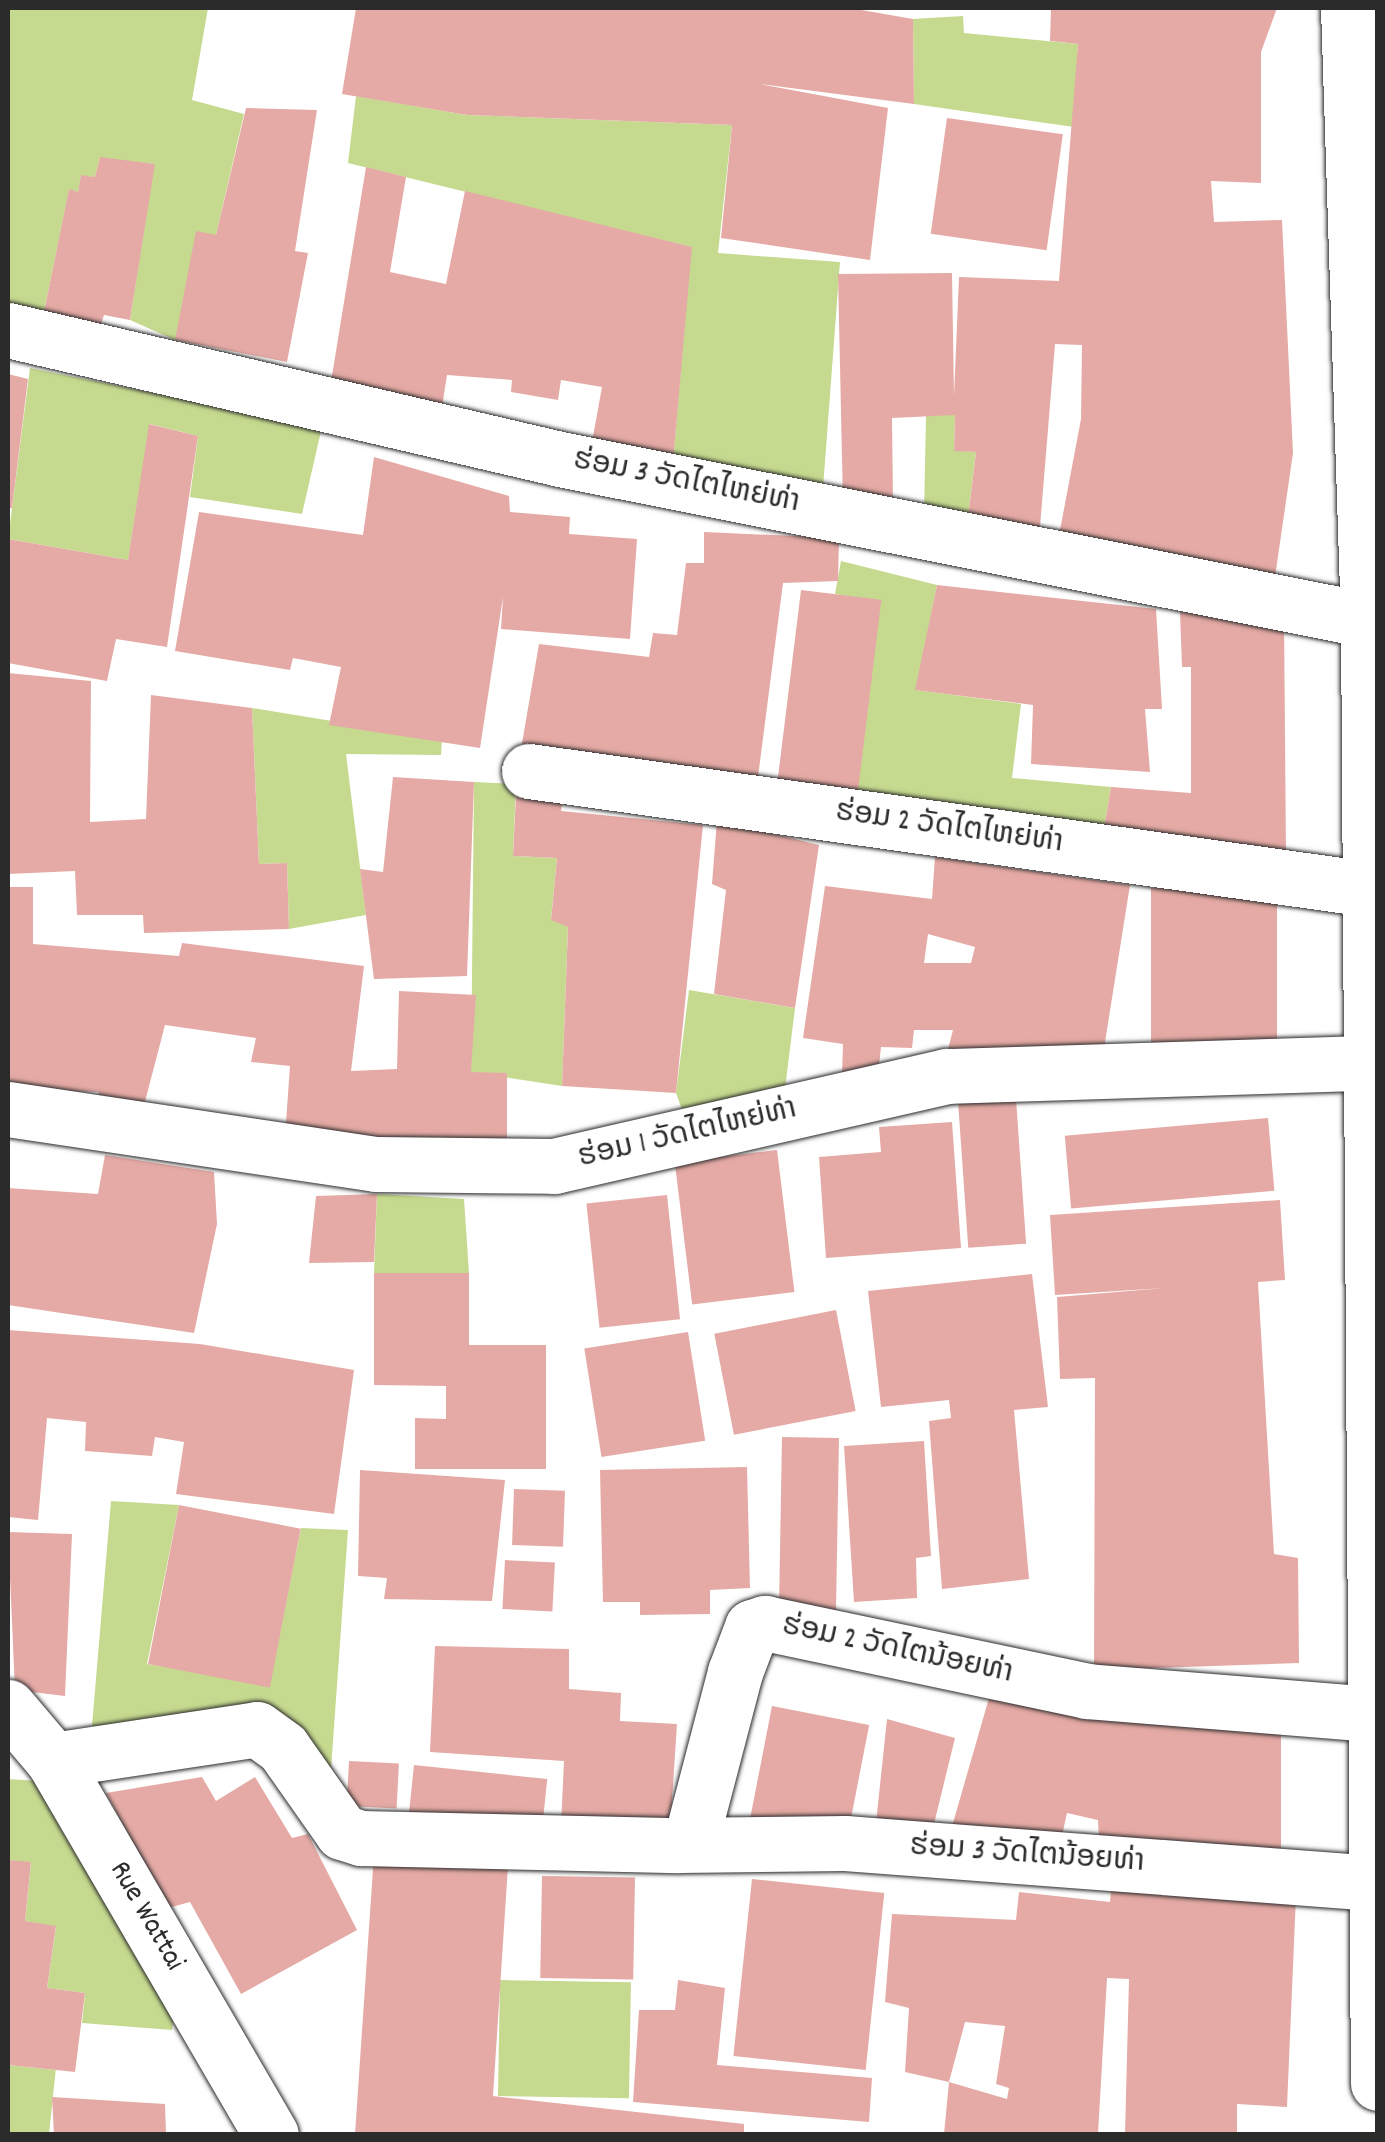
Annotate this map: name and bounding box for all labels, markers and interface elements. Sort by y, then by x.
street label: ຮ່ອມ 3 ວັດໄຕໄຫຍ່ທ່າ [570,444,802,524]
street label: ຮ່ອມ 2 ວັດໄຕໄຫຍ່ທ່າ [833,796,1065,864]
street label: ຮ່ອມ 1 ວັດໄຕໄຫຍ່ທ່າ [575,1093,801,1179]
street label: ຮ່ອມ 2 ວັດໄຕນ້ອຍທ່າ [778,1610,1016,1694]
street label: ຮ່ອມ 3 ວັດໄຕນ້ອຍທ່າ [908,1831,1146,1883]
street label: Rue Wattai [99,1856,191,1978]

